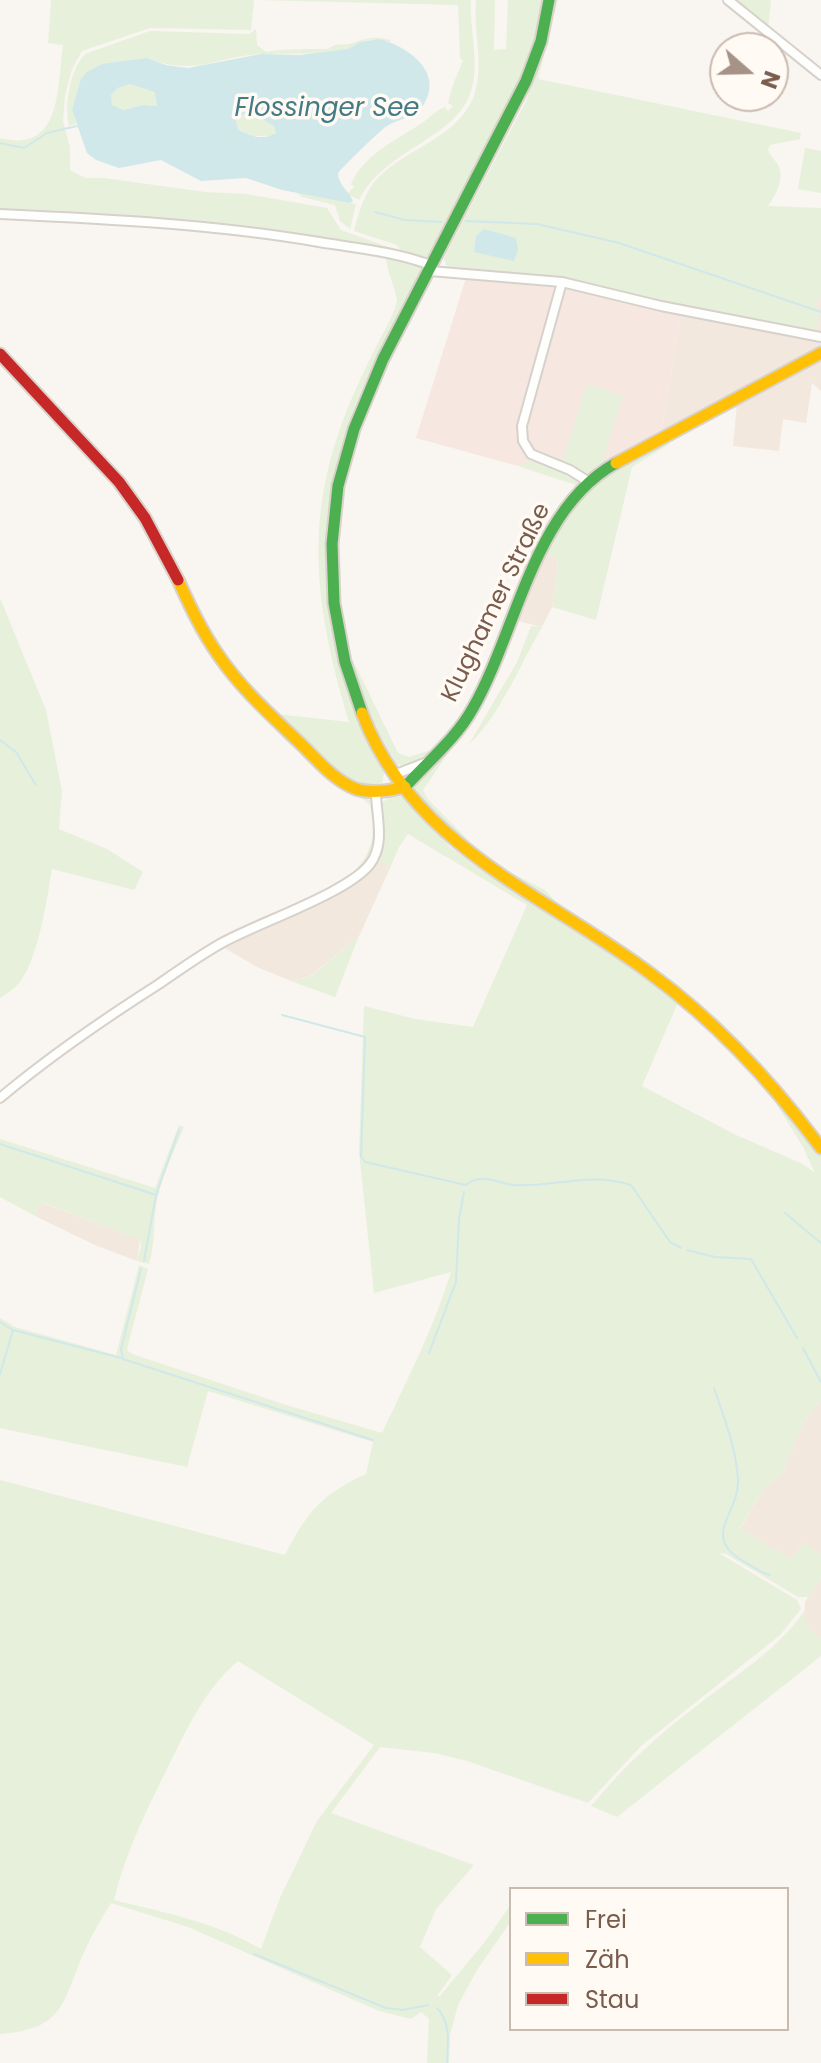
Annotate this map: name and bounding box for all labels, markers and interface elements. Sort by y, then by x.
north arrow [709,32,789,112]
text: N [753,67,788,93]
water label: Flossinger See [235,93,419,125]
street label: Klughamer Straße [436,499,558,707]
legend [509,1887,789,2031]
text: Frei [585,1903,627,1936]
text: Zäh [585,1943,630,1976]
text: Stau [585,1983,639,2016]

